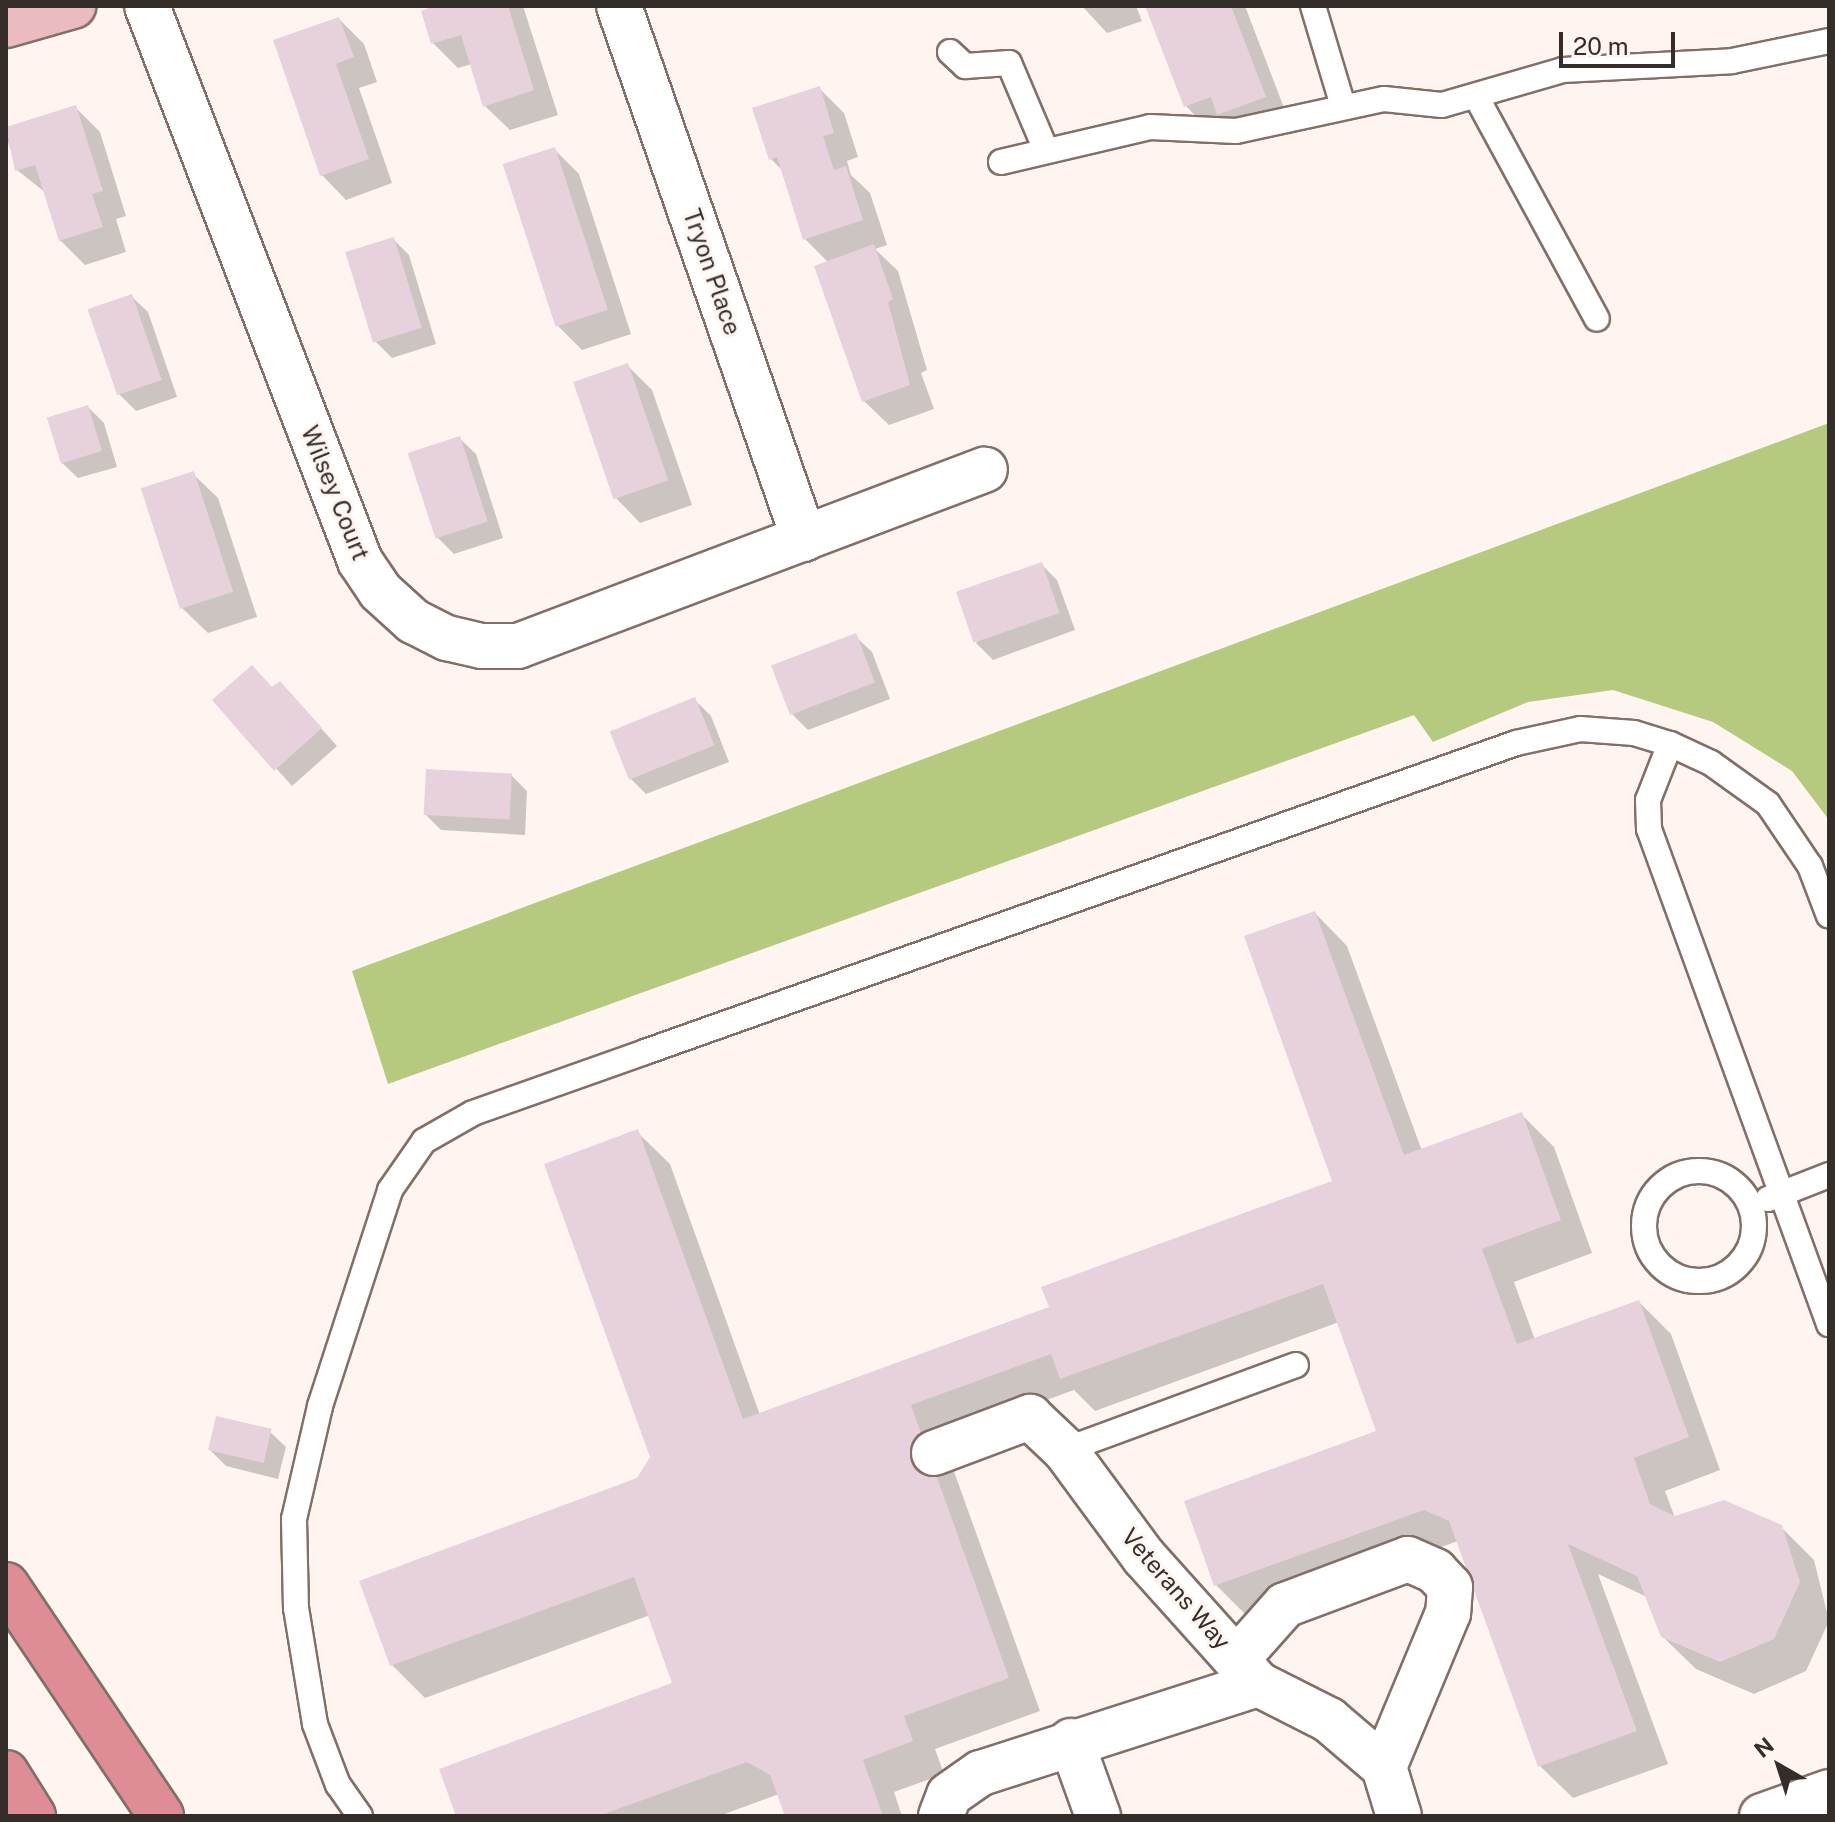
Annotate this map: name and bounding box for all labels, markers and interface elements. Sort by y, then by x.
scale bar [1563,16,1679,66]
text: 20 m [1573,32,1629,60]
street label: Tryon Place [677,205,747,339]
street label: Wilsey Court [295,421,375,565]
street label: Veterans Way [1115,1522,1237,1656]
north arrow [1739,1726,1819,1806]
text: N [1749,1732,1779,1763]

